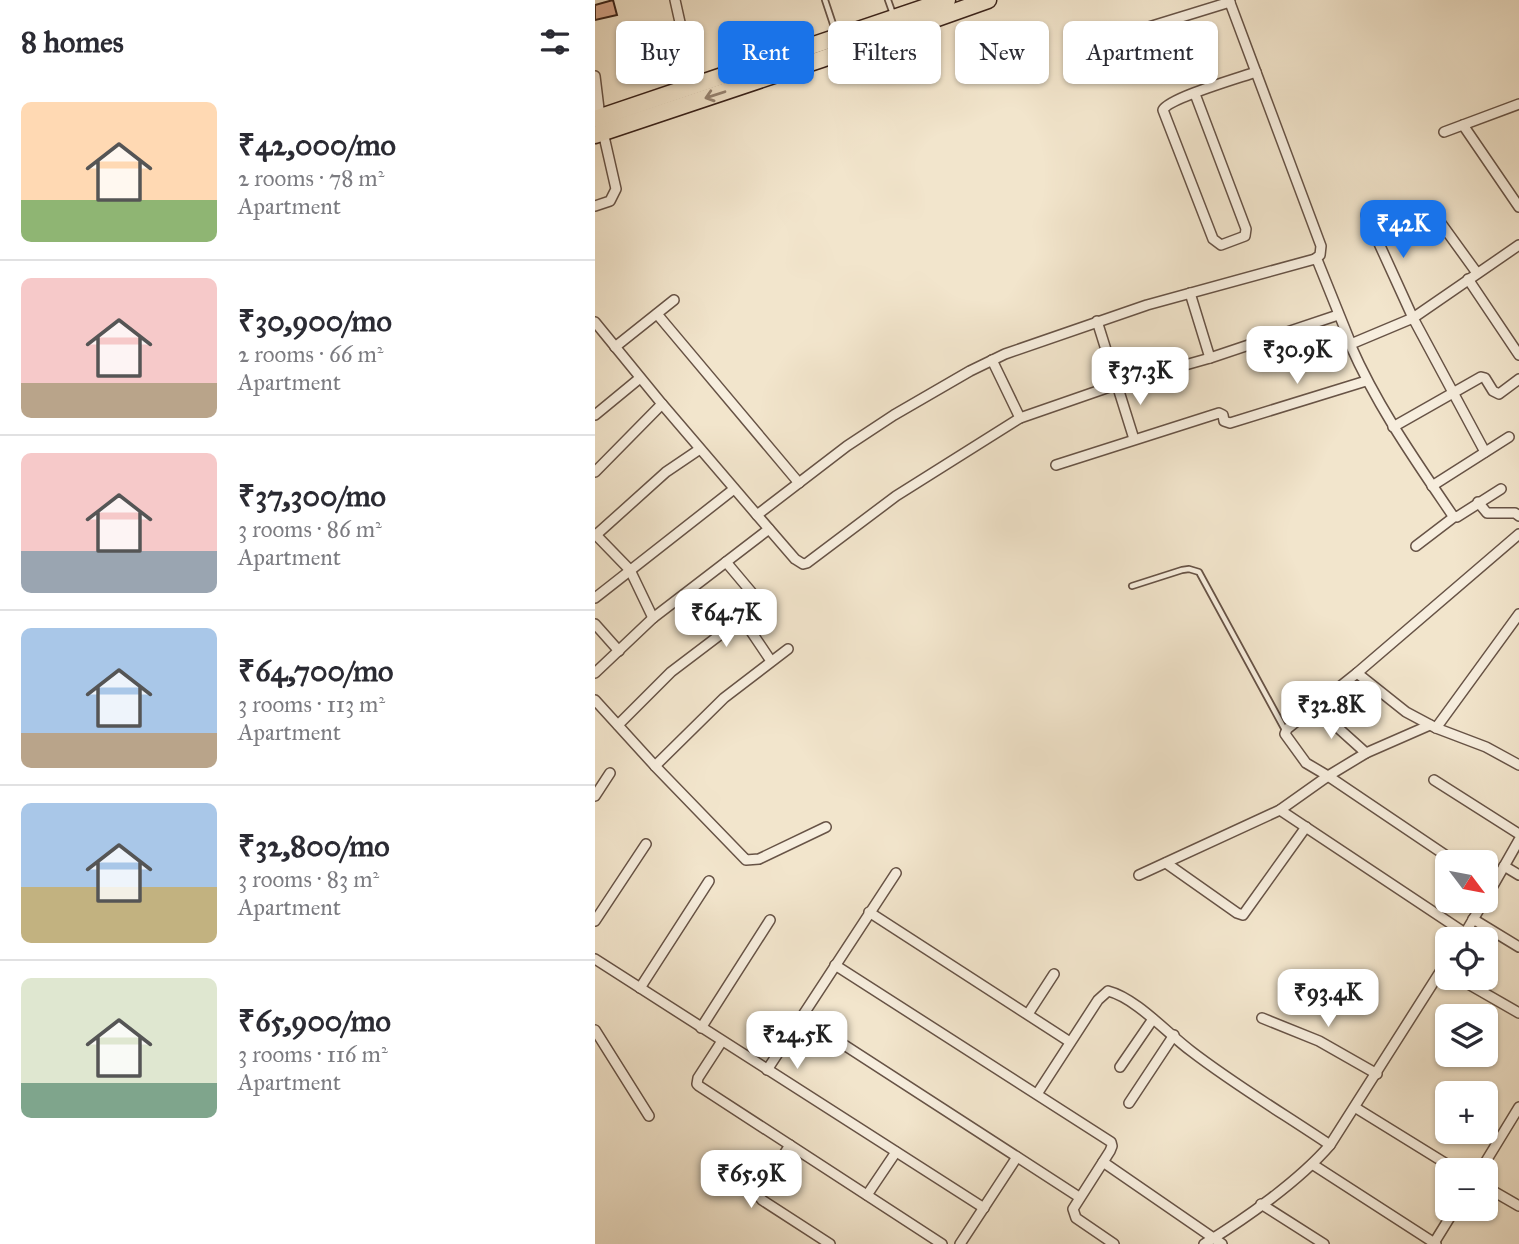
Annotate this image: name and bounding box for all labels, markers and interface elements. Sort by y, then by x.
chip: Buy [616,21,704,84]
chip: Rent [718,21,814,84]
chip: Filters [828,21,941,84]
chip: New [955,21,1049,84]
chip: Apartment [1063,21,1218,84]
icon: filters [536,23,574,61]
text: 8 homes [21,24,124,60]
one-way arrow [705,90,727,102]
text: ₹42,000/mo [238,127,396,163]
icon: home [77,130,161,214]
text: 2 rooms · 78 m² [238,164,384,192]
text: Apartment [238,192,341,220]
pin: ₹42K [1362,201,1444,260]
text: ₹42K [1376,209,1430,237]
text: ₹30,900/mo [238,303,392,339]
icon: home [77,306,161,390]
pin: ₹30.9K [1240,326,1354,386]
text: ₹30.9K [1262,335,1332,363]
text: 2 rooms · 66 m² [238,340,383,368]
pin: ₹37.3K [1083,348,1197,407]
text: ₹37.3K [1108,356,1172,384]
text: Apartment [238,368,341,396]
text: ₹37,300/mo [238,478,386,514]
icon: home [77,481,161,565]
text: 3 rooms · 86 m² [238,515,382,543]
text: Apartment [238,543,341,571]
pin: ₹64.7K [669,590,783,649]
text: ₹64.7K [691,598,761,626]
text: ₹64,700/mo [238,653,393,689]
icon: home [77,656,161,740]
pin: ₹32.8K [1274,682,1388,741]
text: 3 rooms · 113 m² [238,690,385,718]
text: ₹32.8K [1297,690,1365,718]
text: Apartment [238,718,341,746]
text: ₹32,800/mo [238,828,390,864]
icon: home [77,831,161,915]
north arrow [1435,850,1498,914]
map controls [1435,850,1498,1221]
text: 3 rooms · 83 m² [238,865,379,893]
text: Apartment [238,893,341,921]
button: locate [1435,927,1498,990]
pin: ₹93.4K [1271,970,1385,1029]
text: ₹93.4K [1294,978,1362,1006]
text: ₹65,900/mo [238,1003,391,1039]
button: layers [1435,1004,1498,1067]
icon: home [77,1006,161,1090]
pin: ₹24.5K [740,1012,854,1071]
text: ₹24.5K [762,1020,832,1048]
text: 3 rooms · 116 m² [238,1040,388,1068]
text: Apartment [238,1068,341,1096]
button: + [1435,1081,1498,1144]
pin: ₹65.9K [694,1150,808,1210]
button: − [1435,1158,1498,1221]
text: ₹65.9K [717,1159,785,1187]

